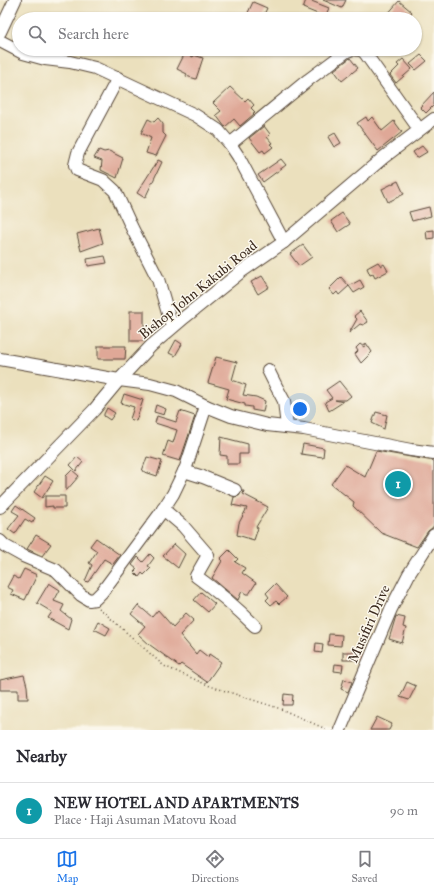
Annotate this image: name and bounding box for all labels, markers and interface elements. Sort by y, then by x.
search box [12,12,422,56]
icon: search [26,23,48,45]
text: Search here [58,25,129,43]
street label: Bishop John Kakubi Road [135,237,261,344]
your location [290,399,310,419]
pin: 1 [385,469,411,499]
street label: Musifiri Drive [344,582,394,666]
text: Nearby [16,746,67,767]
text: NEW HOTEL AND APARTMENTS [54,794,299,812]
text: 1 [26,803,32,819]
text: 90 m [390,803,418,819]
text: Place · Haji Asuman Matovu Road [54,812,236,828]
tab: Map [56,848,78,885]
tab: Directions [191,848,239,885]
tab: Saved [351,848,378,885]

